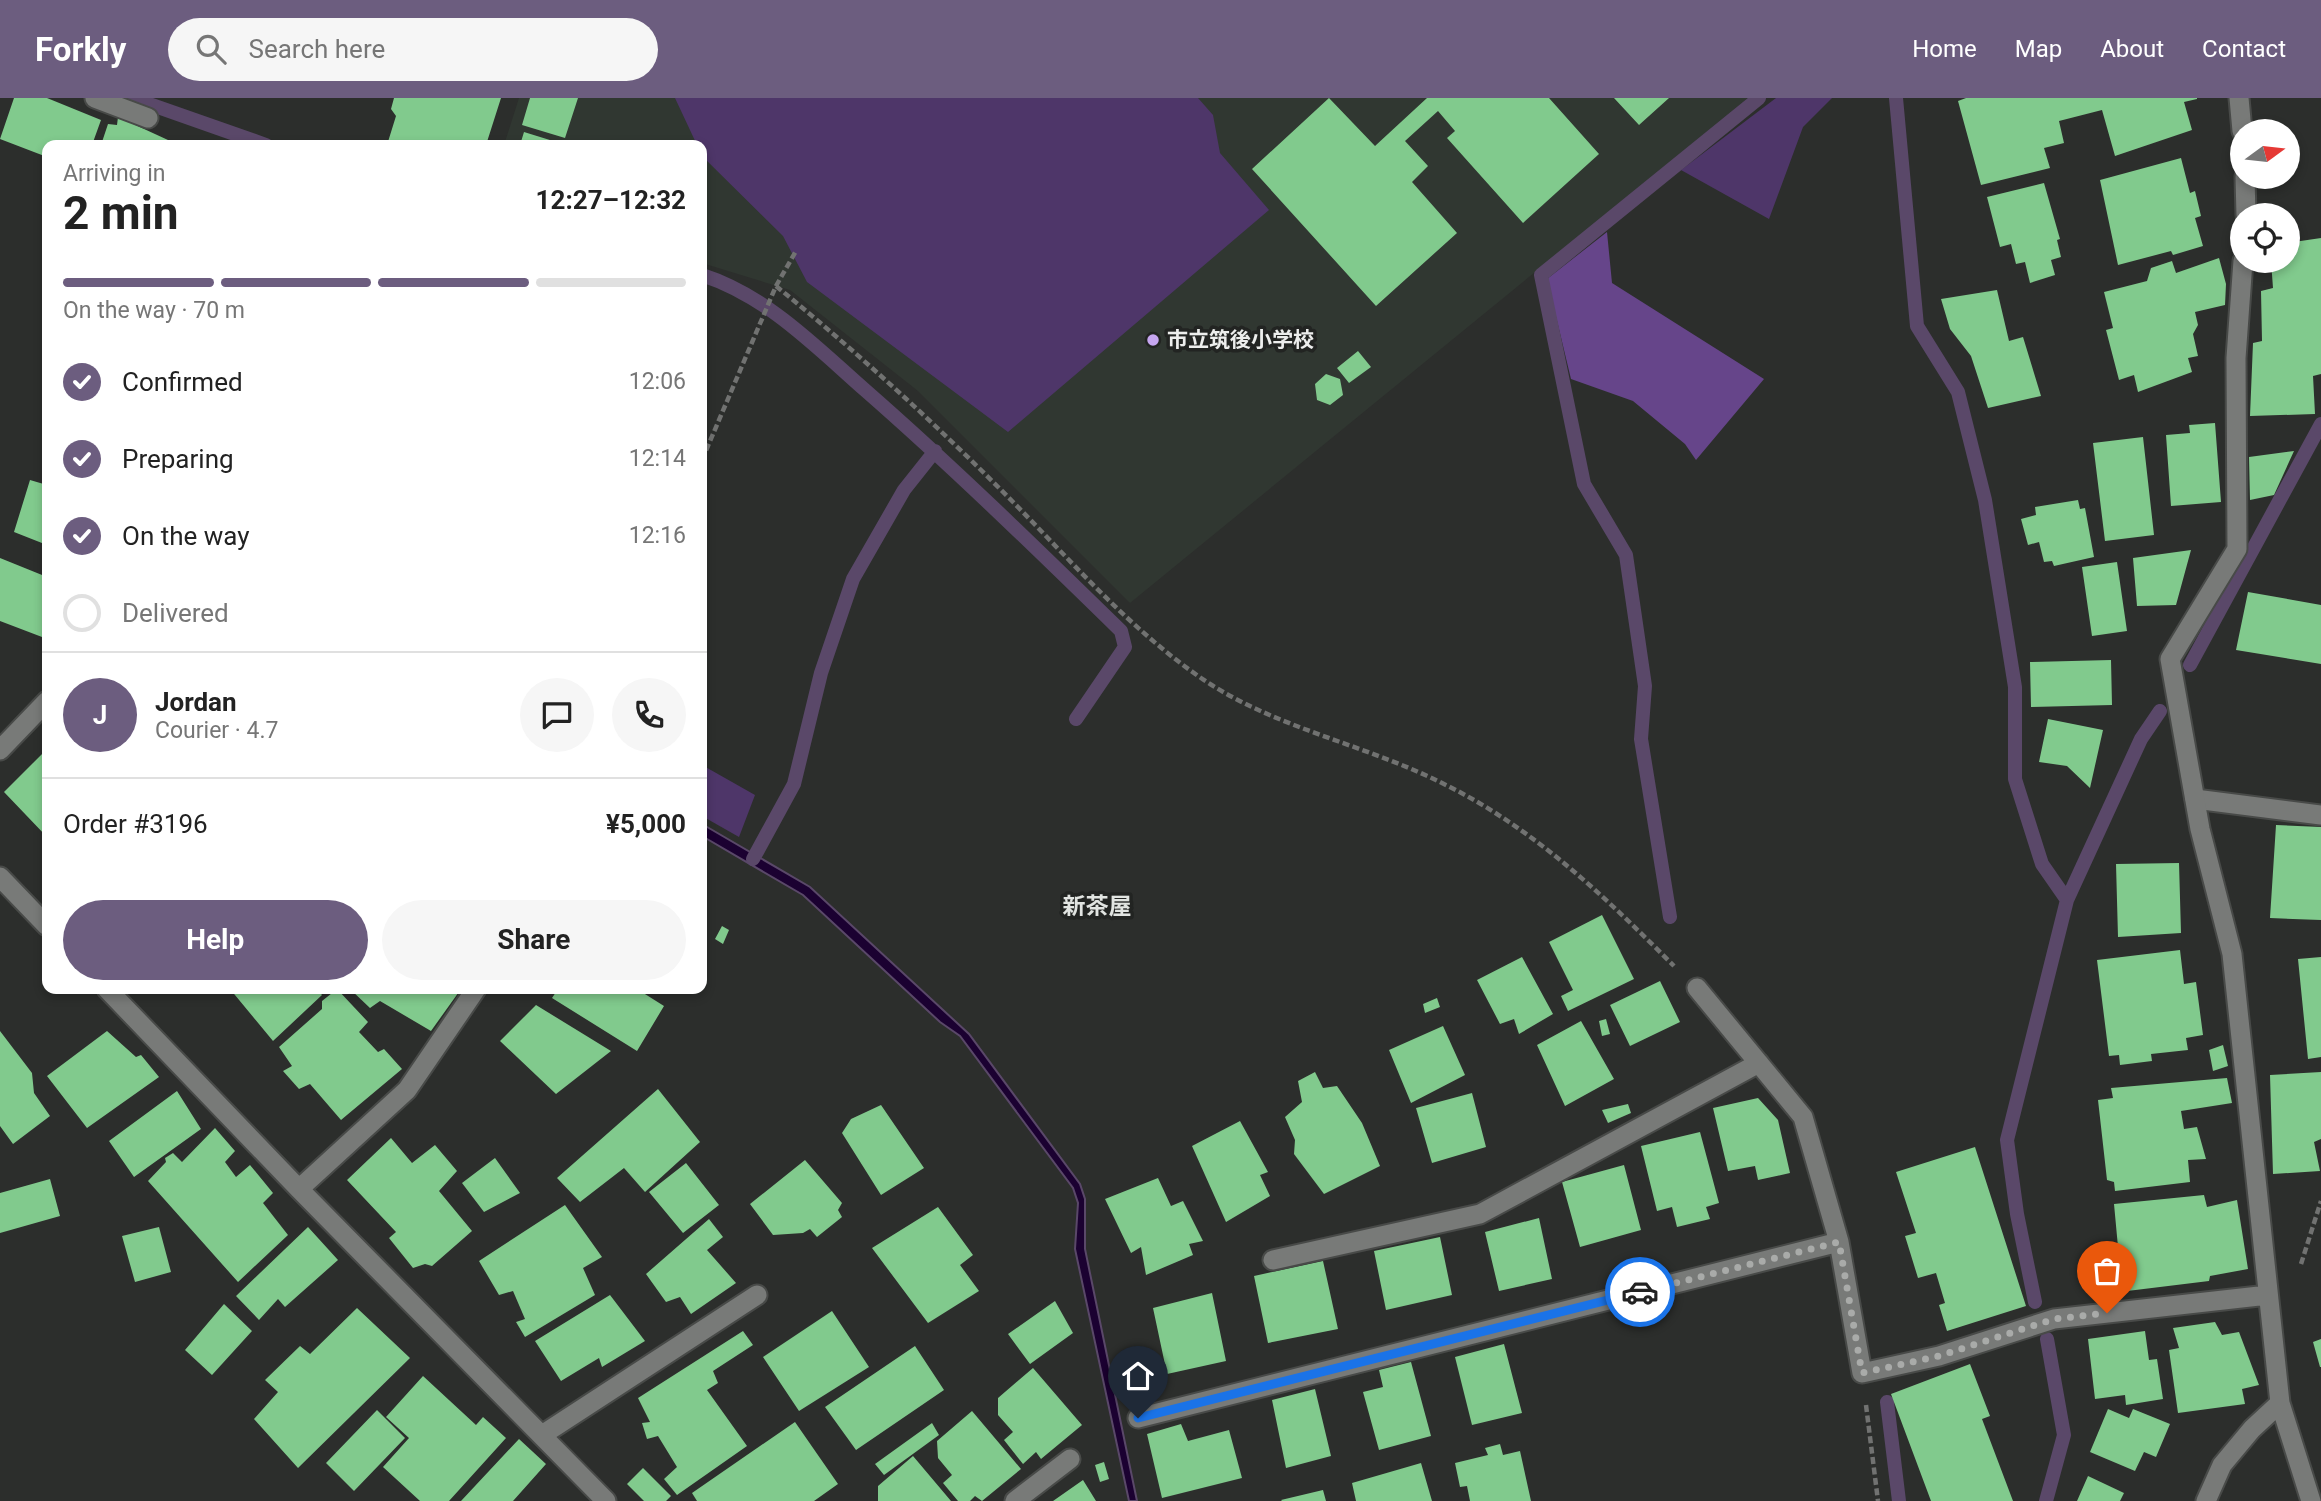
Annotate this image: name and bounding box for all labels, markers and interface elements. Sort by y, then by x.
search box [168,18,658,81]
text: Forkly [35,30,126,69]
icon: search [192,30,230,68]
text: Search here [248,34,385,64]
text: Home [1912,35,1977,63]
text: Map [2015,35,2062,63]
text: About [2100,35,2164,63]
text: Contact [2202,35,2286,63]
north arrow [2230,119,2300,189]
map controls [2230,119,2300,273]
text: Arriving in [63,160,166,187]
text: 12:27–12:32 [536,185,686,215]
text: 2 min [63,186,179,240]
button: locate [2230,203,2300,273]
text: On the way · 70 m [63,297,245,324]
place label: 市立筑後小学校 [1167,328,1314,352]
marker: 市立筑後小学校 [1145,332,1161,348]
icon: check [63,363,101,401]
text: Confirmed [122,367,243,397]
text: 12:06 [629,368,686,395]
icon: check [63,440,101,478]
text: Preparing [122,444,234,474]
text: 12:14 [629,445,686,472]
icon: check [63,517,101,555]
text: On the way [122,521,250,551]
text: 12:16 [629,522,686,549]
text: Delivered [122,598,229,628]
button: chat [520,678,594,752]
button: phone [612,678,686,752]
text: Jordan [155,687,237,717]
text: J [93,700,107,730]
text: Courier · 4.7 [155,717,278,744]
text: Order #3196 [63,809,208,839]
text: ¥5,000 [606,809,686,839]
district label: 新茶屋 [1063,893,1132,920]
button: Help [63,900,368,980]
button: Share [382,900,686,980]
pin [2077,1241,2137,1313]
icon: bag [2088,1252,2126,1290]
courier [1605,1257,1675,1327]
icon: car [1621,1273,1659,1311]
pin [1108,1346,1168,1418]
icon: home [1119,1357,1157,1395]

